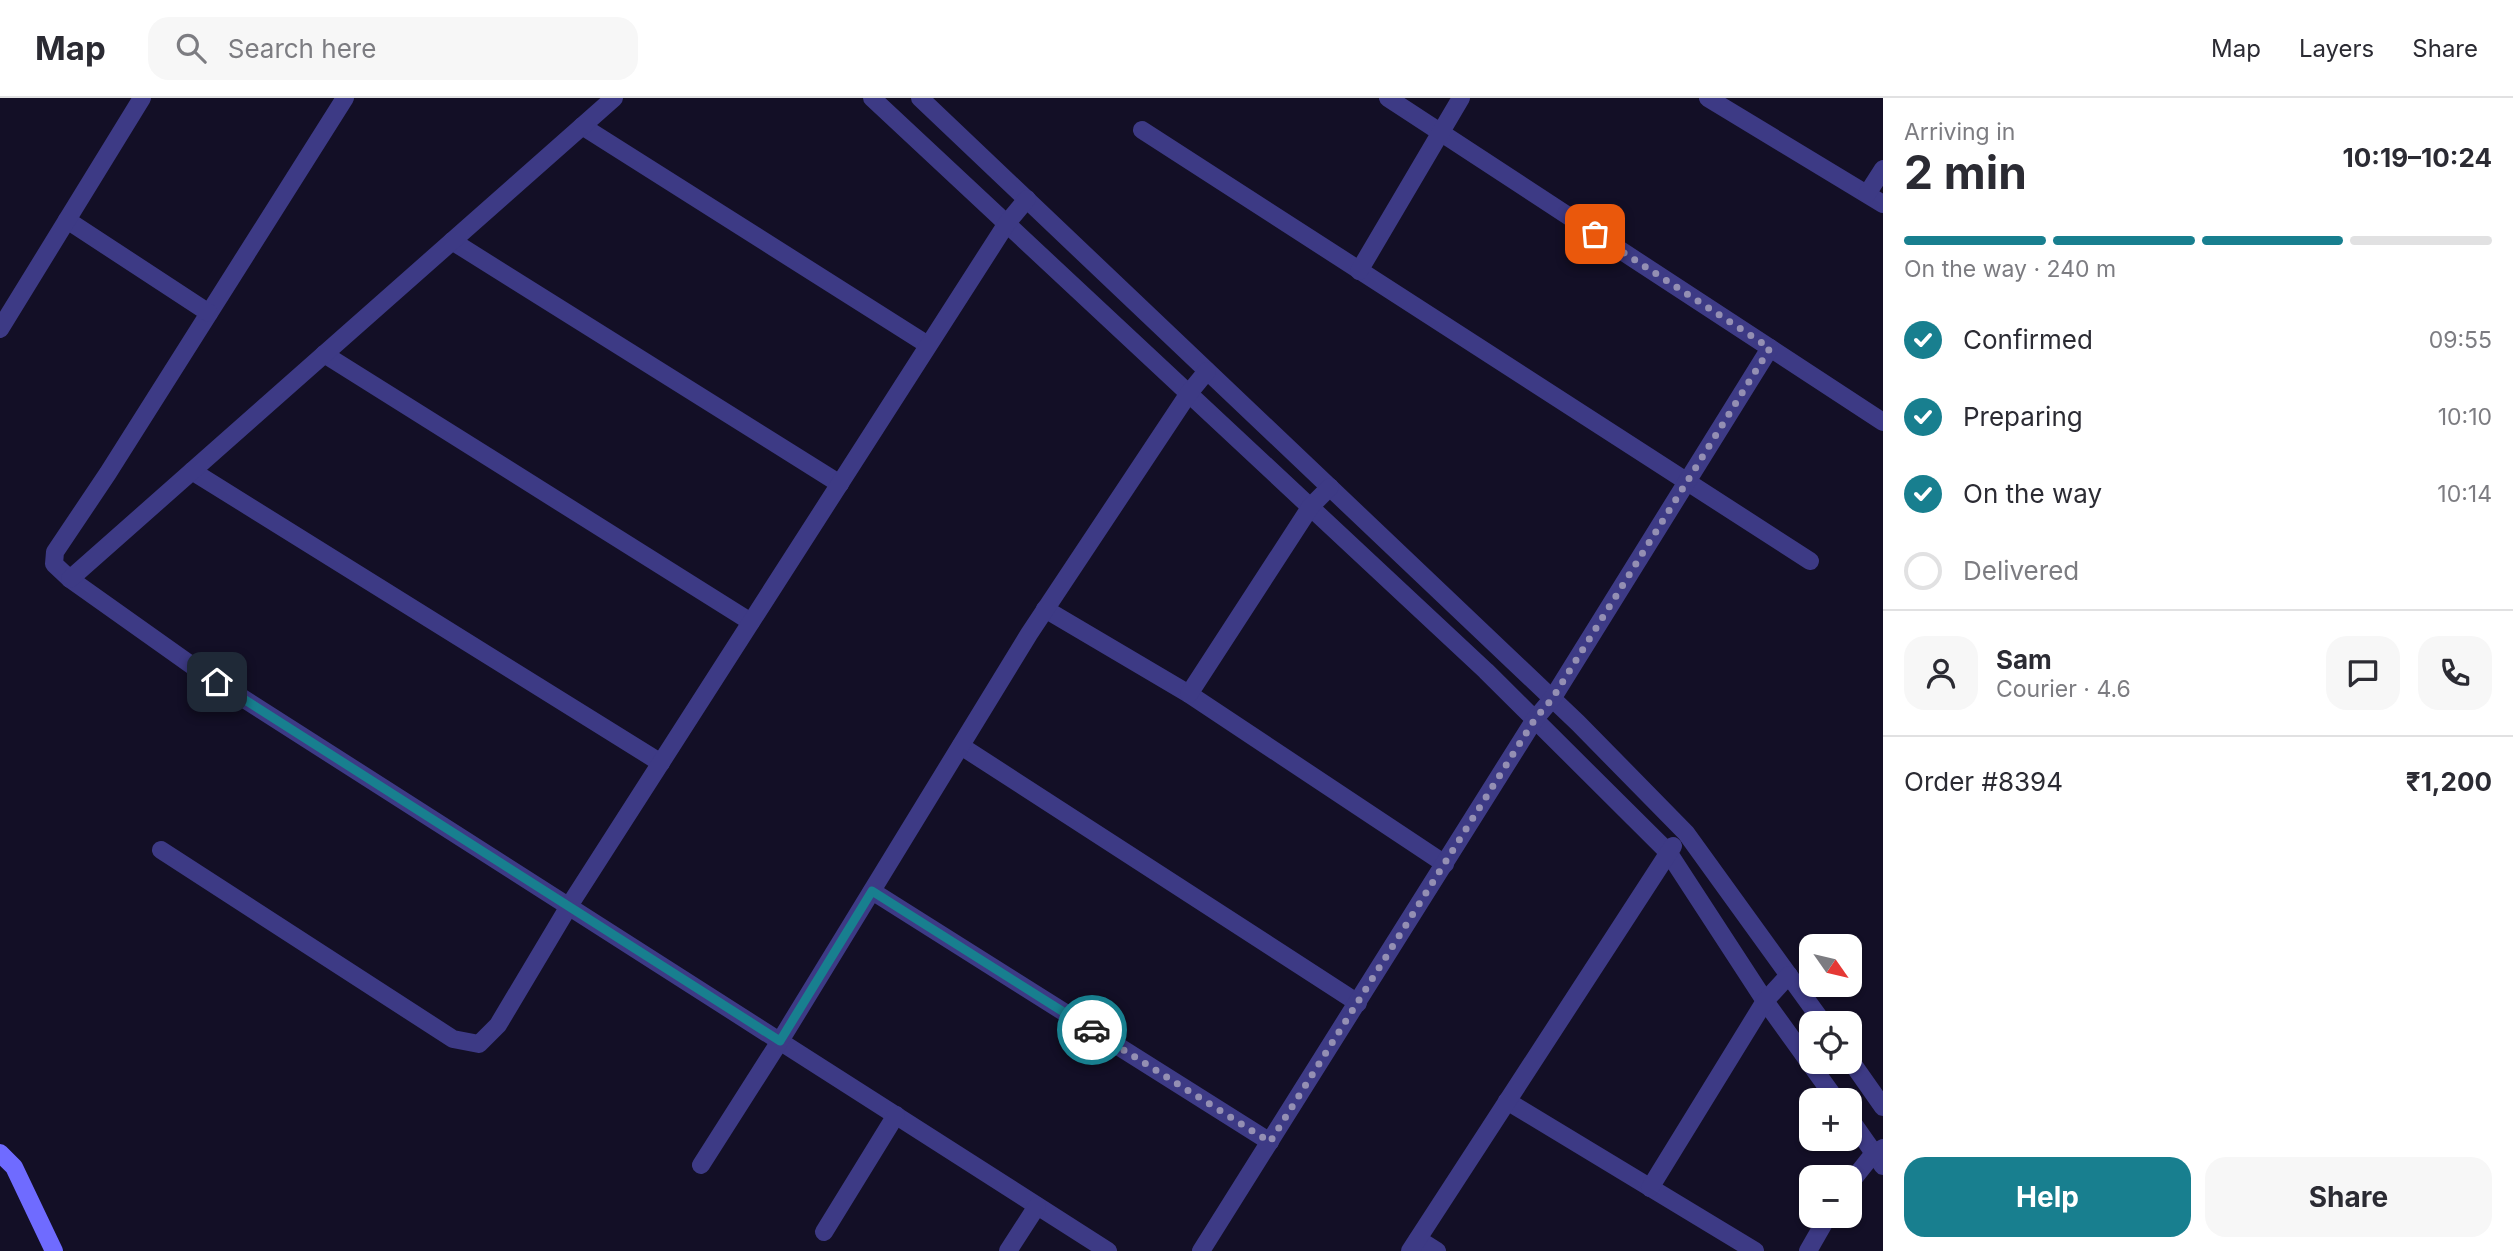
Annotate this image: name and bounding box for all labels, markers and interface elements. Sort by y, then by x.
search box [148,17,638,80]
text: Map [35,28,106,68]
icon: search [172,29,210,67]
text: Search here [228,33,376,64]
text: Map [2211,34,2261,63]
text: Layers [2299,34,2374,63]
text: Share [2412,34,2478,63]
text: Arriving in [1904,118,2015,146]
text: 10:19–10:24 [2343,142,2492,173]
text: 2 min [1904,144,2027,200]
pin [1565,204,1625,264]
icon: bag [1576,215,1614,253]
text: On the way · 240 m [1904,255,2116,283]
icon: check [1904,321,1942,359]
text: Confirmed [1963,324,2093,355]
text: 09:55 [2429,326,2492,354]
icon: check [1904,398,1942,436]
text: Preparing [1963,401,2083,432]
text: 10:10 [2438,403,2492,431]
icon: check [1904,475,1942,513]
text: On the way [1963,478,2102,509]
text: 10:14 [2437,480,2492,508]
text: Delivered [1963,555,2079,586]
button: person [1904,636,1978,710]
button: chat [2326,636,2400,710]
button: phone [2418,636,2492,710]
text: Sam [1996,644,2052,675]
pin [187,652,247,712]
icon: home [198,663,236,701]
text: Courier · 4.6 [1996,675,2131,703]
text: Order #8394 [1904,766,2063,797]
text: ₹1,200 [2406,766,2492,797]
north arrow [1799,934,1862,998]
map controls [1799,934,1862,1228]
courier [1057,995,1127,1065]
icon: car [1073,1011,1111,1049]
button: locate [1799,1011,1862,1074]
button: + [1799,1088,1862,1151]
button: Help [1904,1157,2191,1237]
button: Share [2205,1157,2492,1237]
button: − [1799,1165,1862,1228]

